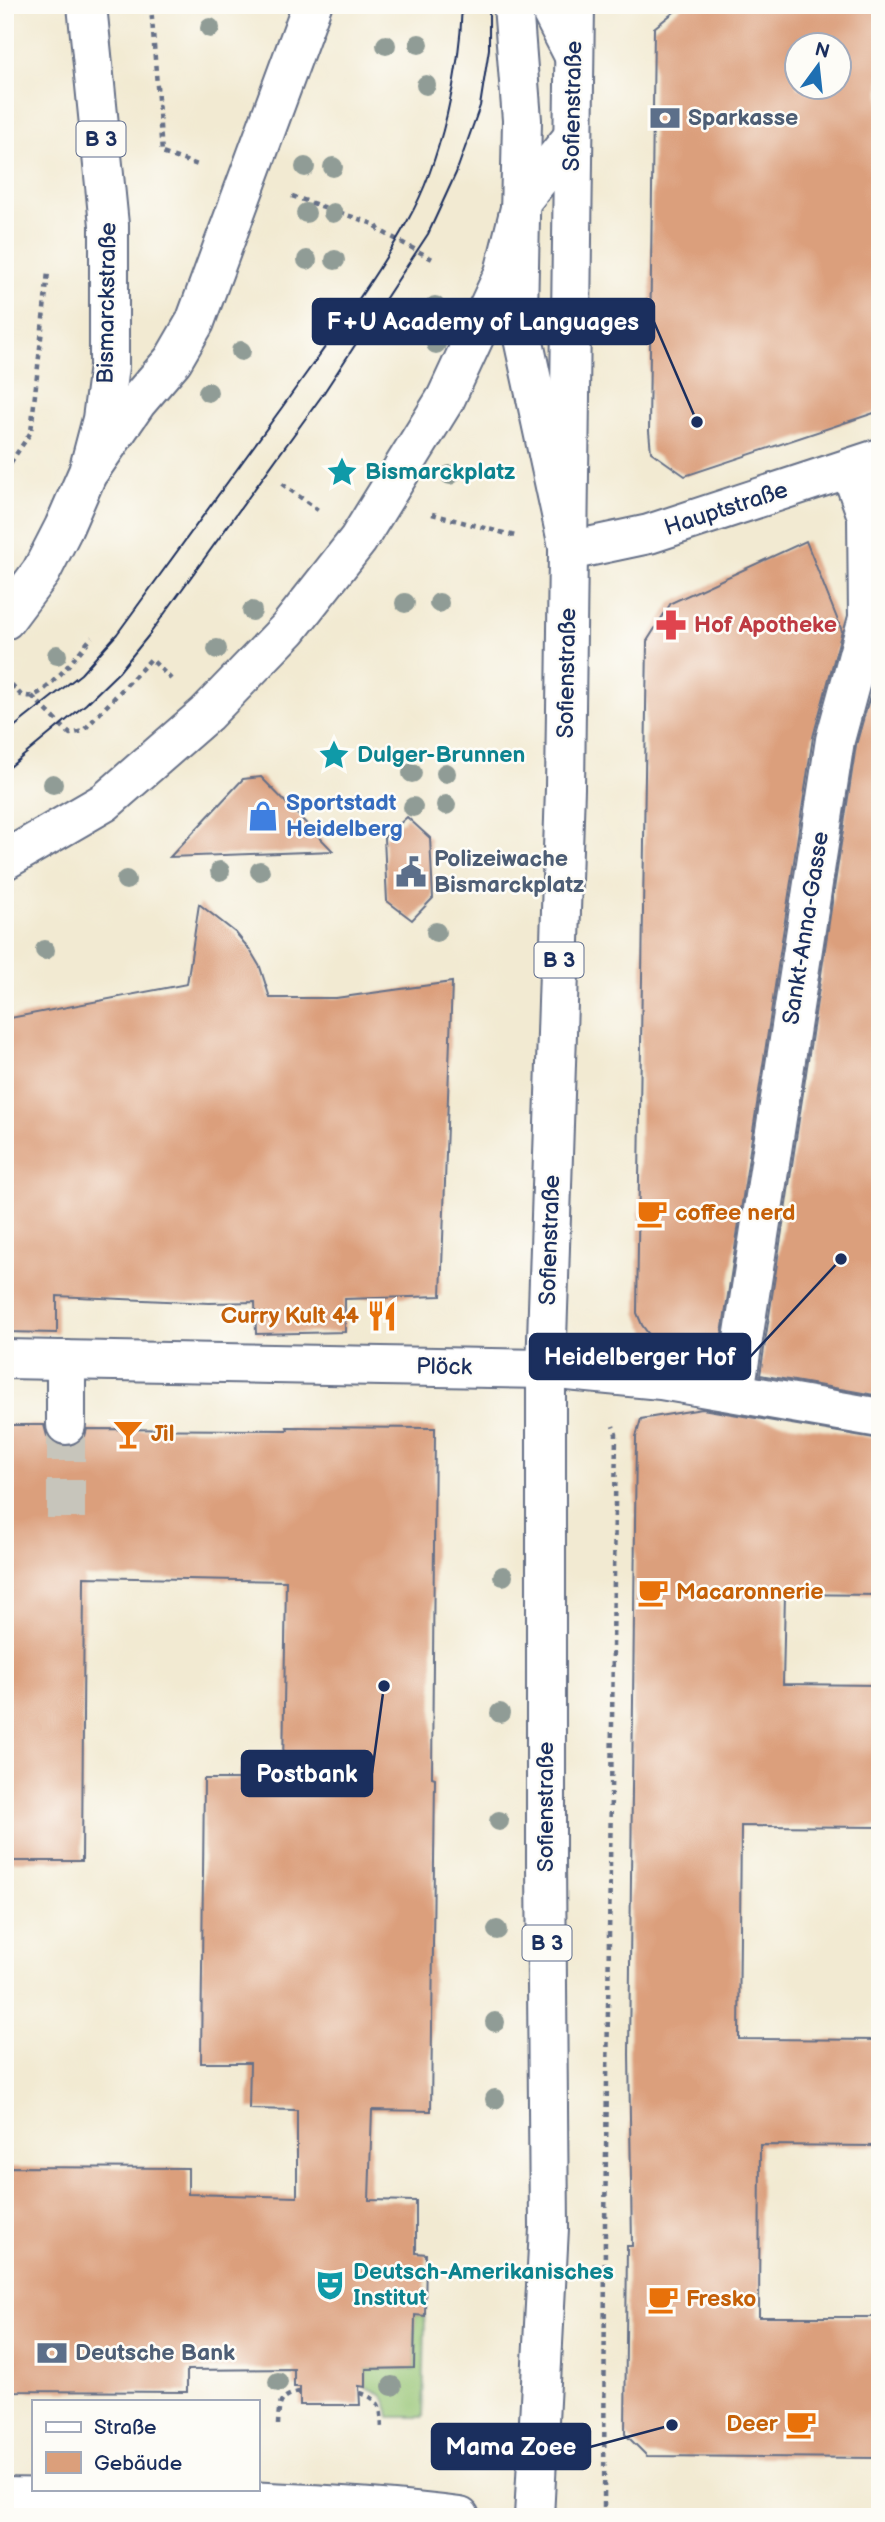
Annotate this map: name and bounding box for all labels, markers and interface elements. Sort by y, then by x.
north arrow [784,32,854,102]
text: N [812,38,832,64]
street label: Sofienstraße [558,40,588,172]
bank icon: Sparkasse [648,101,682,135]
place label: Sparkasse [688,104,798,132]
road number: B 3 [76,122,126,156]
street label: Bismarckstraße [92,222,122,384]
callout: F+U Academy of Languages [313,299,654,344]
text: F+U Academy of Languages [327,308,639,337]
place icon: Bismarckplatz [325,455,359,489]
place label: Bismarckplatz [365,458,515,486]
street label: Hauptstraße [661,476,791,542]
street label: Sofienstraße [552,607,582,739]
pharmacy icon: Hof Apotheke [654,608,688,642]
place label: Hof Apotheke [694,611,837,639]
place icon: Dulger-Brunnen [317,738,351,772]
place label: Dulger-Brunnen [357,741,525,769]
place label: Sportstadt Heidelberg [286,789,403,843]
shop icon: Sportstadt Heidelberg [246,799,280,833]
street label: Sankt-Anna-Gasse [777,829,835,1027]
place label: Polizeiwache Bismarckplatz [434,845,584,899]
public building icon: Polizeiwache Bismarckplatz [394,855,428,889]
road number: B 3 [534,942,584,978]
street label: Sofienstraße [534,1174,566,1306]
cafe icon: coffee nerd [635,1196,669,1230]
place label: coffee nerd [675,1199,795,1227]
restaurant icon: Curry Kult 44 [365,1299,399,1333]
place label: Curry Kult 44 [221,1302,359,1330]
callout: Heidelberger Hof [530,1334,750,1379]
text: Heidelberger Hof [544,1343,737,1372]
street label: Plöck [416,1353,473,1381]
bar icon: Jil [111,1417,145,1451]
place label: Jil [151,1420,174,1448]
cafe icon: Macaronnerie [636,1575,670,1609]
place label: Macaronnerie [676,1578,823,1606]
street label: Sofienstraße [532,1742,560,1872]
callout: Postbank [242,1751,372,1796]
text: Postbank [256,1760,358,1789]
road number: B 3 [522,1926,572,1960]
place label: Deutsch-Amerikanisches Institut [353,2258,614,2312]
theatre icon: Deutsch-Amerikanisches Institut [313,2268,347,2302]
cafe icon: Fresko [646,2282,680,2316]
place label: Fresko [686,2285,756,2313]
bank icon: Deutsche Bank [35,2336,69,2370]
place label: Deutsche Bank [75,2339,235,2367]
legend [32,2400,259,2490]
cafe icon: Deer [784,2407,818,2441]
place label: Deer [726,2410,779,2438]
text: Straße [94,2415,156,2440]
callout: Mama Zoee [432,2424,590,2469]
text: Mama Zoee [446,2433,577,2462]
text: Gebäude [94,2451,182,2476]

